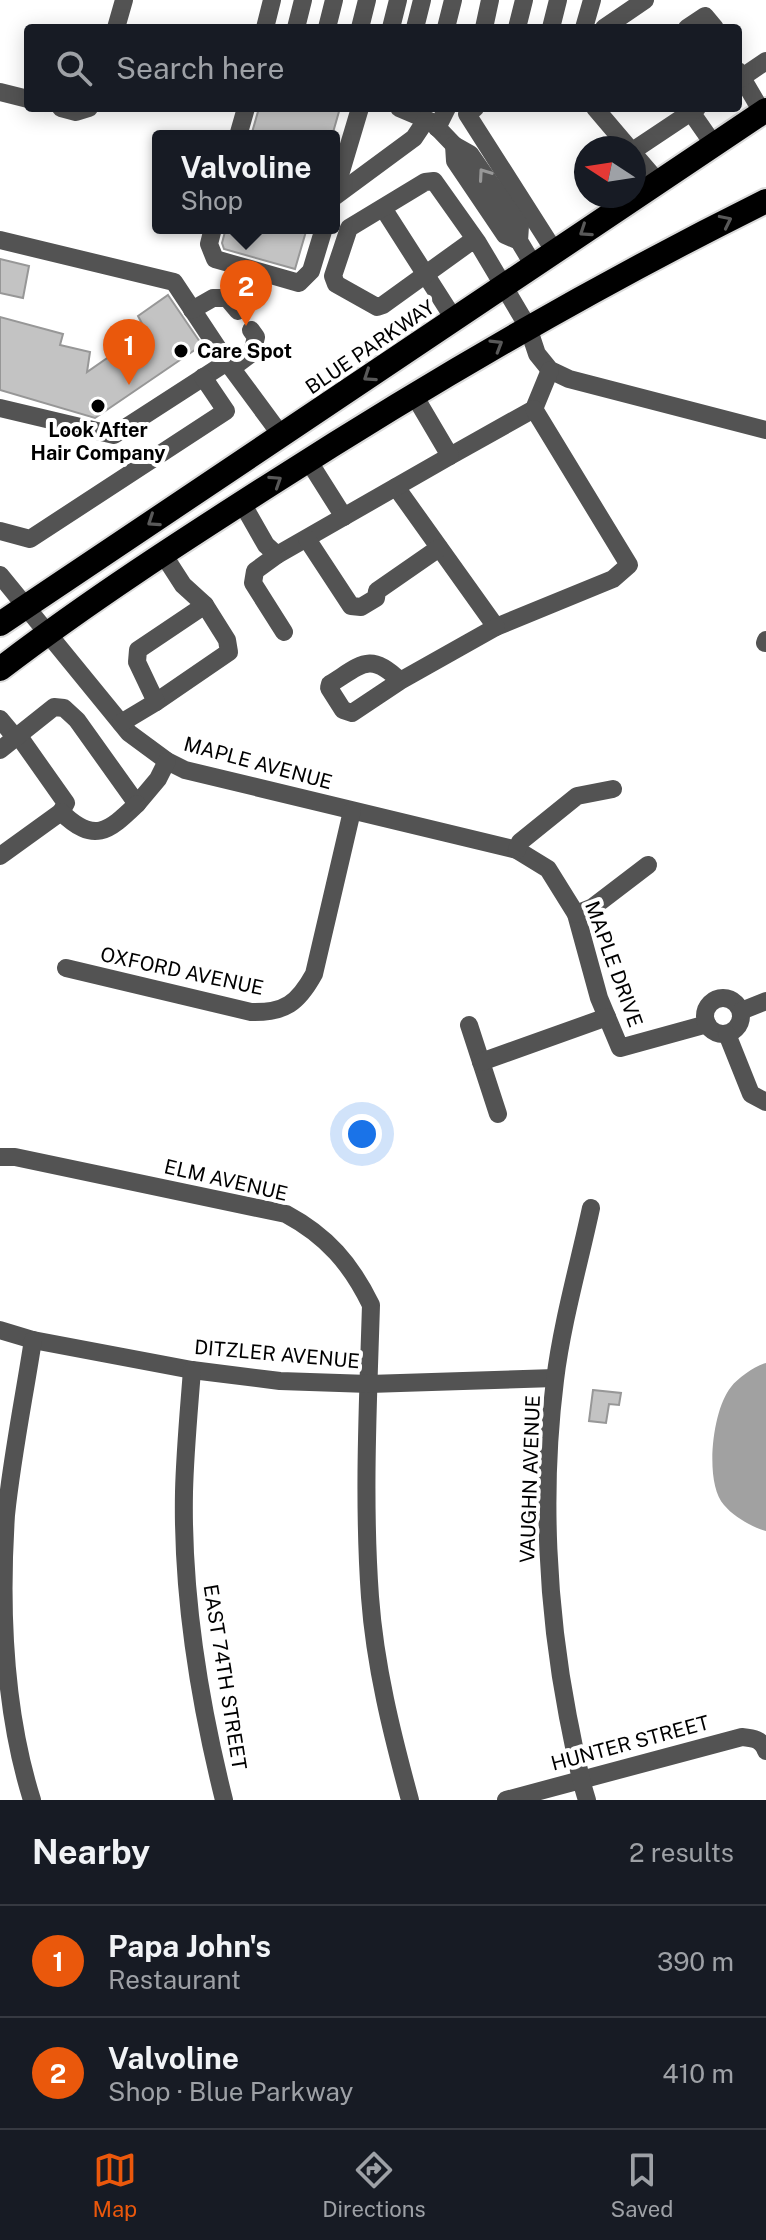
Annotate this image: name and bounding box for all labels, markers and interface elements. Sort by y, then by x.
search box [24,24,742,112]
icon: search [52,46,96,90]
text: Search here [116,50,284,86]
popup [152,130,340,234]
north arrow [574,136,646,208]
text: Valvoline [181,149,311,185]
one-way arrow [479,169,494,183]
text: Shop [181,185,243,216]
one-way arrow [717,215,732,231]
one-way arrow [580,221,594,236]
pin: 2 [220,260,272,326]
street label: BLUE PARKWAY [301,295,439,399]
pin: 1 [103,319,155,385]
place label: Care Spot [197,339,292,363]
one-way arrow [488,339,503,355]
marker: Care Spot [172,342,190,360]
one-way arrow [364,366,378,381]
marker: Look After Hair Company [89,397,107,415]
place label: Look After Hair Company [31,418,165,465]
one-way arrow [267,476,281,491]
one-way arrow [148,511,162,526]
street label: MAPLE AVENUE [181,732,335,794]
street label: MAPLE DRIVE [580,898,648,1030]
street label: OXFORD AVENUE [98,942,266,1000]
your location [342,1114,382,1154]
street label: ELM AVENUE [162,1154,290,1206]
street label: DITZLER AVENUE [193,1335,361,1373]
street label: VAUGHN AVENUE [515,1395,545,1563]
street label: EAST 74TH STREET [198,1583,252,1772]
street label: HUNTER STREET [548,1710,712,1776]
text: Nearby [32,1832,150,1872]
text: 2 results [629,1837,734,1868]
text: Papa John's [108,1928,271,1964]
text: 1 [52,1946,64,1977]
text: 390 m [657,1946,734,1977]
text: Restaurant [108,1964,241,1995]
text: Valvoline [108,2040,239,2076]
text: 2 [50,2058,66,2089]
text: 410 m [662,2058,734,2089]
text: Shop · Blue Parkway [108,2076,353,2107]
tab: Map [93,2148,137,2222]
tab: Directions [322,2148,426,2222]
tab: Saved [611,2148,673,2222]

